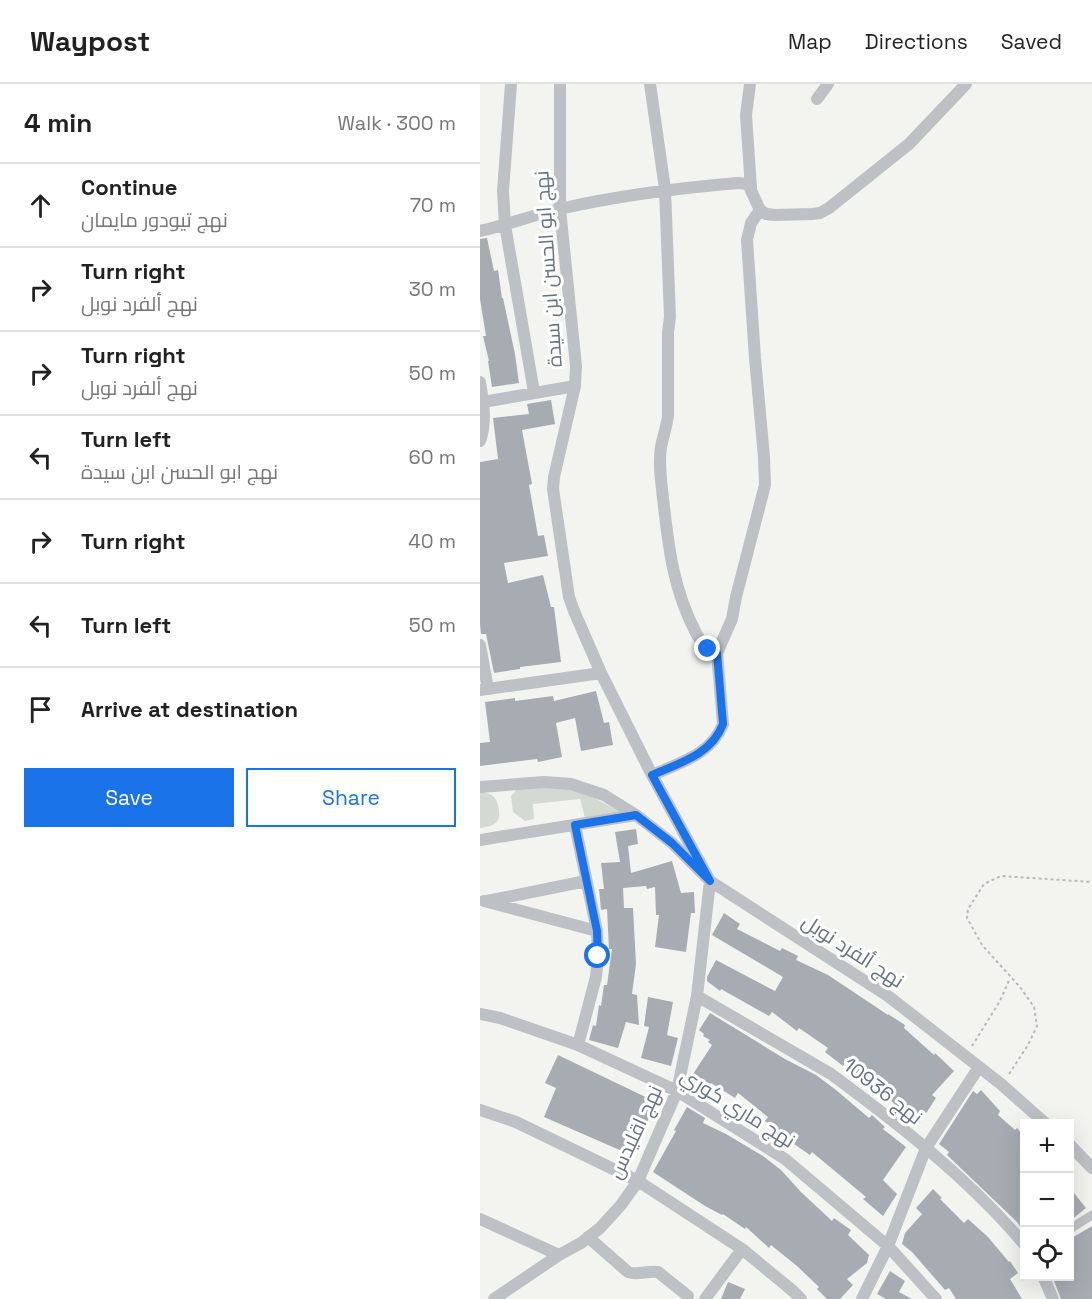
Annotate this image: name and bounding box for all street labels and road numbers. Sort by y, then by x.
street label: نهج ابو الحسن ابن سيدة [528,170,569,368]
street label: نهج ألفرد نوبل [796,908,909,995]
street label: نهج 10936 [837,1052,928,1131]
street label: نهج ماري كوري [674,1062,800,1156]
street label: نهج اقليدس [602,1081,669,1184]

